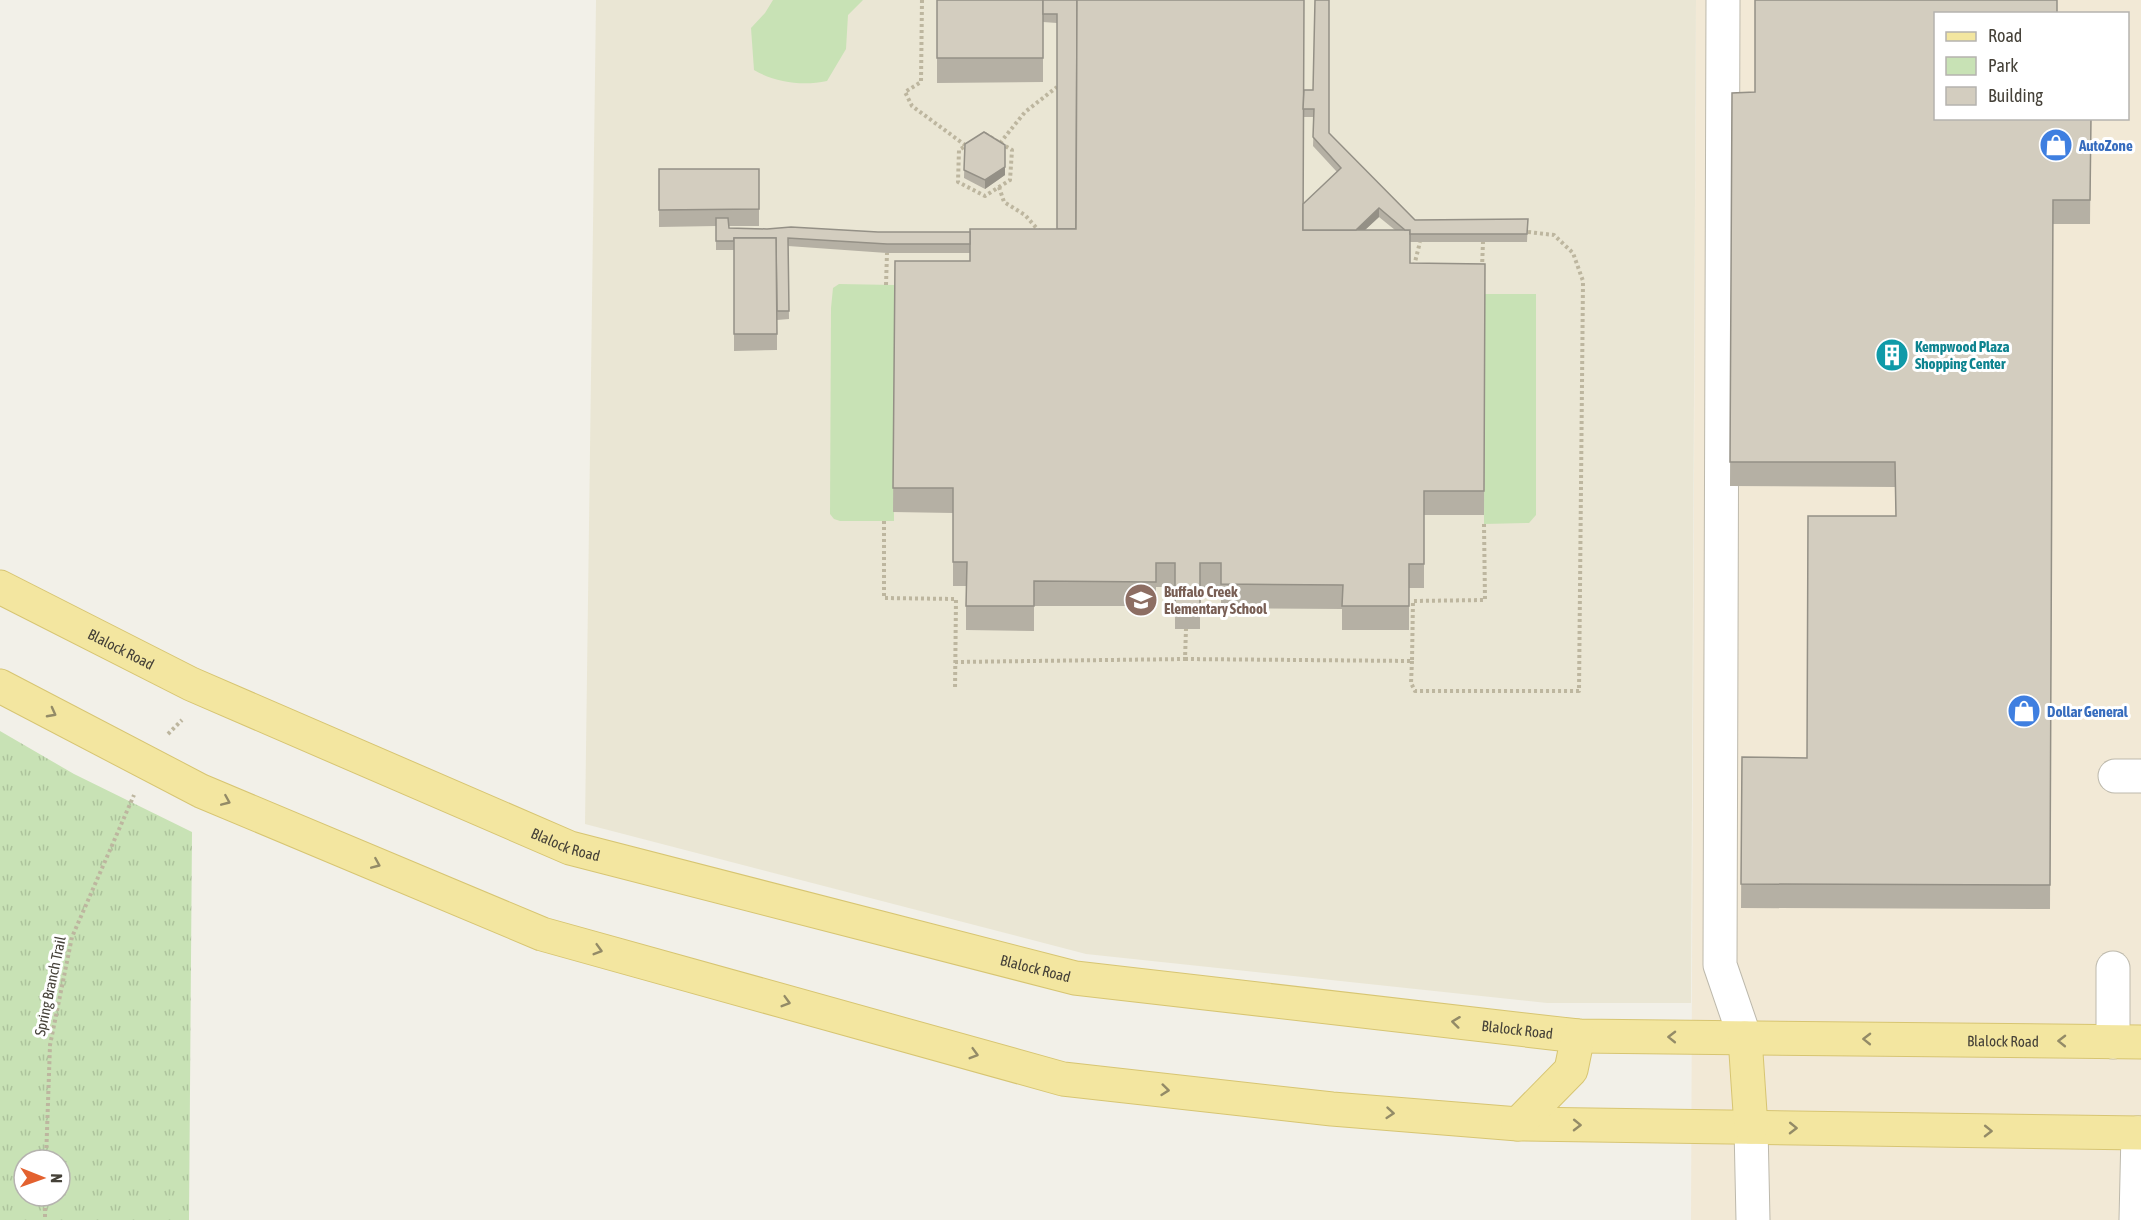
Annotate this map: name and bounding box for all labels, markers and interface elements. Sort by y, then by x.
legend [1934,12,2129,120]
text: Road [1988,25,2022,46]
text: Park [1988,55,2018,76]
text: Building [1988,85,2043,106]
shop icon: AutoZone [2038,127,2074,163]
place label: AutoZone [2078,137,2133,154]
building icon: Kempwood Plaza Shopping Center [1874,337,1910,373]
place label: Kempwood Plaza Shopping Center [1915,338,2009,372]
school or university icon: Buffalo Creek Elementary School [1123,582,1159,618]
place label: Buffalo Creek Elementary School [1164,583,1268,617]
street label: Blalock Road [85,625,157,672]
shop icon: Dollar General [2006,693,2042,729]
place label: Dollar General [2047,703,2129,720]
one-way arrow [46,706,57,718]
one-way arrow [219,794,230,806]
street label: Blalock Road [529,824,602,864]
one-way arrow [369,857,380,869]
street label: Spring Branch Trail [31,935,69,1037]
one-way arrow [593,942,603,955]
street label: Blalock Road [999,951,1073,985]
one-way arrow [780,995,791,1007]
one-way arrow [1452,1016,1461,1029]
street label: Blalock Road [1481,1016,1554,1042]
one-way arrow [1667,1031,1676,1043]
street label: Blalock Road [1967,1032,2039,1049]
one-way arrow [1862,1033,1871,1045]
one-way arrow [2057,1035,2066,1047]
one-way arrow [968,1047,979,1059]
one-way arrow [1161,1083,1170,1096]
one-way arrow [1385,1107,1394,1120]
one-way arrow [1572,1119,1581,1131]
one-way arrow [1788,1122,1797,1134]
one-way arrow [1983,1125,1992,1137]
north arrow [12,1148,72,1208]
text: N [48,1173,66,1183]

